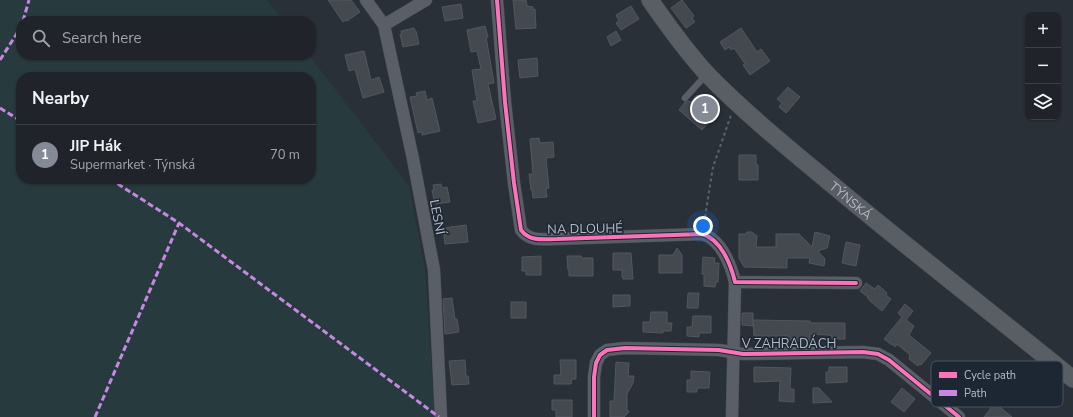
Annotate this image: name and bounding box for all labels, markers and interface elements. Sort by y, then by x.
map controls [1025,12,1061,120]
button: + [1025,12,1061,48]
search box [16,16,316,60]
icon: search [30,27,52,49]
text: Search here [62,28,142,48]
button: − [1025,48,1061,84]
button: layers [1025,84,1061,120]
text: Nearby [32,87,89,110]
pin: 1 [692,94,718,124]
text: JIP Hák [70,136,121,156]
text: 1 [41,146,49,164]
text: 70 m [270,146,300,164]
text: Supermarket · Týnská [70,156,195,174]
street label: TÝNSKÁ [825,178,877,224]
street label: LESNÍ [425,198,450,237]
your location [693,216,713,236]
street label: NA DLOUHÉ [547,218,623,239]
street label: V ZAHRADÁCH [741,334,836,353]
legend [931,361,1063,407]
text: Cycle path [964,368,1016,383]
text: Path [964,386,987,401]

